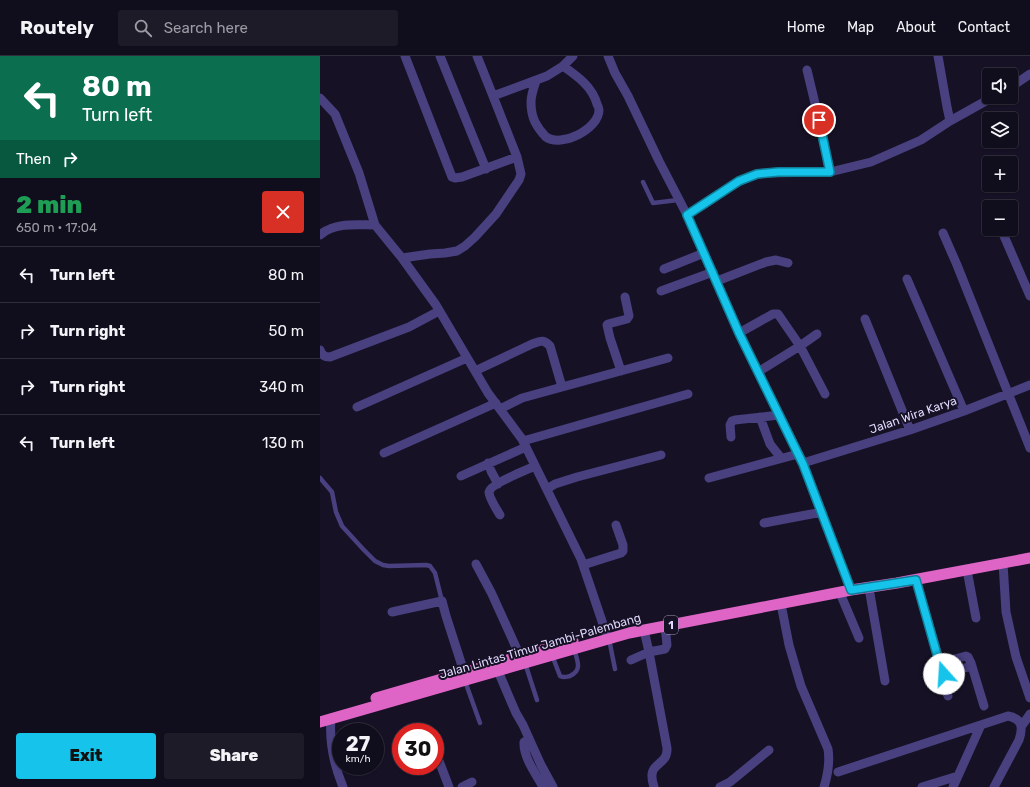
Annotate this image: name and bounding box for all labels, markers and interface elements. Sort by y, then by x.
search box [118,10,398,46]
text: Routely [20,16,94,39]
icon: search [132,17,154,39]
text: Search here [164,19,248,37]
text: Home [787,19,825,36]
text: Map [847,19,874,36]
text: About [896,19,936,36]
text: Contact [958,19,1010,36]
map controls [982,68,1018,236]
button: sound [982,68,1018,104]
text: 80 m [82,70,152,103]
icon: left [16,72,68,124]
pin [802,103,836,137]
text: Turn left [82,104,152,126]
icon: arrive [808,109,830,131]
button: layers [982,112,1018,148]
icon: right [59,148,81,170]
text: Then [16,150,51,168]
button: + [982,156,1018,192]
text: 2 min [16,191,82,219]
button: close [262,191,304,233]
button: − [982,200,1018,236]
text: 650 m · 17:04 [16,220,97,235]
icon: left [16,264,38,286]
text: Turn left [50,266,115,284]
text: 80 m [268,266,304,284]
icon: right [16,320,38,342]
text: Turn right [50,322,125,340]
text: 50 m [269,322,304,340]
icon: right [16,376,38,398]
text: Turn right [50,378,125,396]
text: 340 m [259,378,304,396]
street label: Jalan Wira Karya [867,393,959,437]
icon: left [16,432,38,454]
text: Turn left [50,434,115,452]
text: 130 m [262,434,304,452]
street label: Jalan Lintas Timur Jambi-Palembang [438,610,642,682]
road number: 1 [664,616,678,634]
position arrow [923,653,965,695]
speed limit sign: 30 [392,723,444,775]
text: 27 [346,732,370,756]
button: Exit [16,733,156,779]
button: Share [164,733,304,779]
text: km/h [346,753,370,765]

